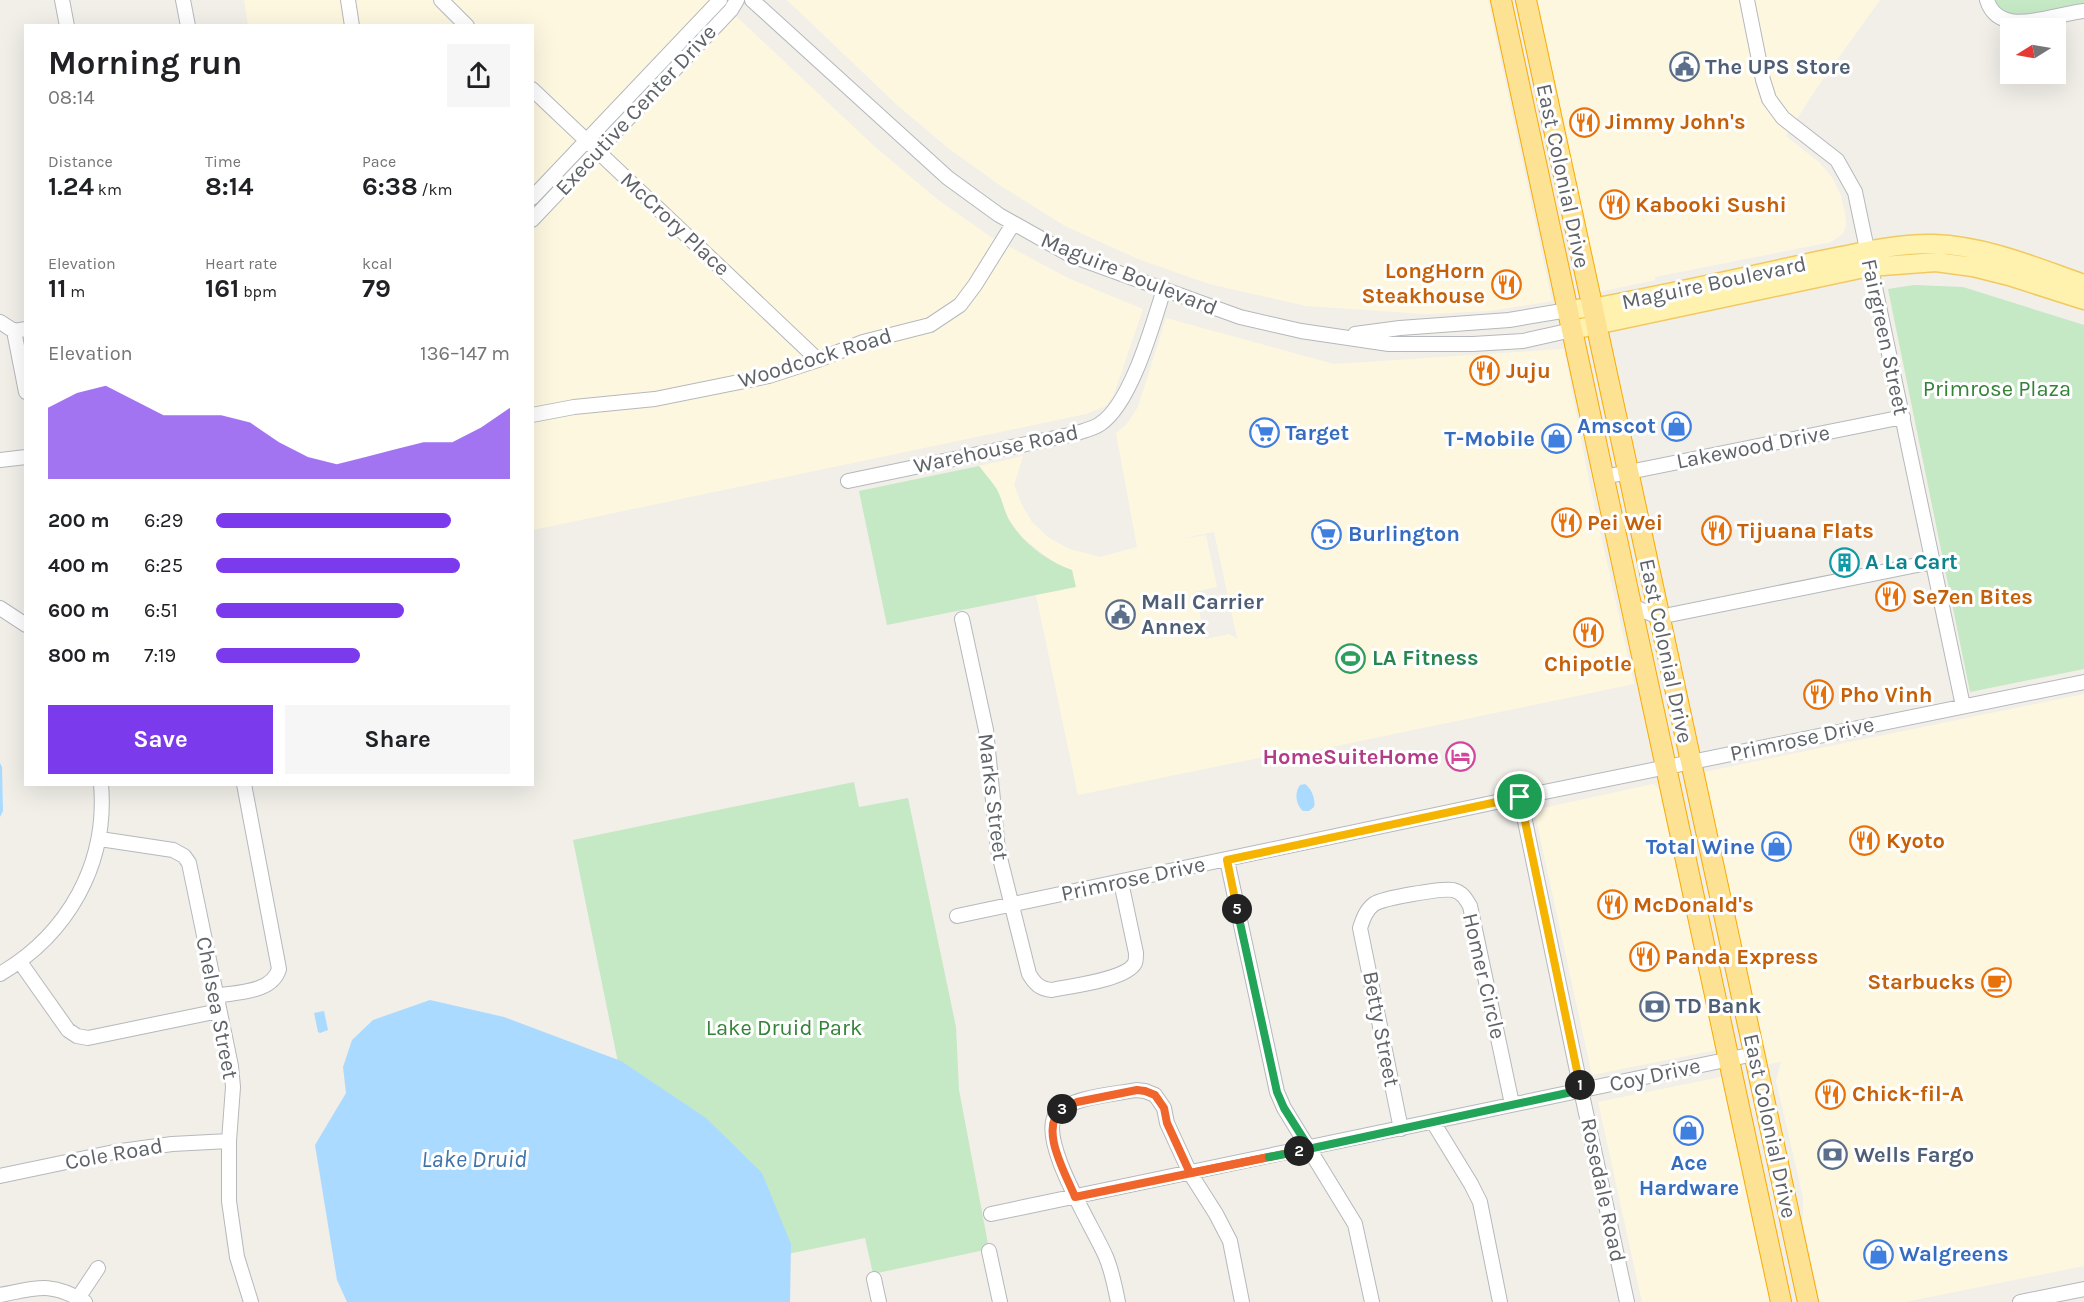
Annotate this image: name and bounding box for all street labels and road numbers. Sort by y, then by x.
street label: Executive Center Drive [550,19,722,201]
street label: East Colonial Drive [1531,81,1595,271]
street label: McCrory Place [615,167,735,281]
street label: Maguire Boulevard [1037,227,1221,321]
street label: Maguire Boulevard [1619,251,1809,315]
street label: Fairgreen Street [1856,256,1914,418]
street label: Woodcock Road [735,322,895,394]
street label: Warehouse Road [911,419,1081,479]
street label: Lakewood Drive [1674,419,1832,475]
street label: East Colonial Drive [1634,556,1698,746]
street label: Primrose Drive [1728,711,1876,767]
street label: Marks Street [972,732,1014,862]
street label: Primrose Drive [1059,851,1207,907]
street label: Homer Circle [1457,910,1511,1042]
street label: Chelsea Street [190,934,244,1082]
street label: Betty Street [1357,969,1405,1089]
street label: East Colonial Drive [1738,1031,1802,1221]
street label: Coy Drive [1607,1053,1703,1097]
street label: Rosedale Road [1575,1115,1631,1265]
street label: Cole Road [63,1133,165,1175]

